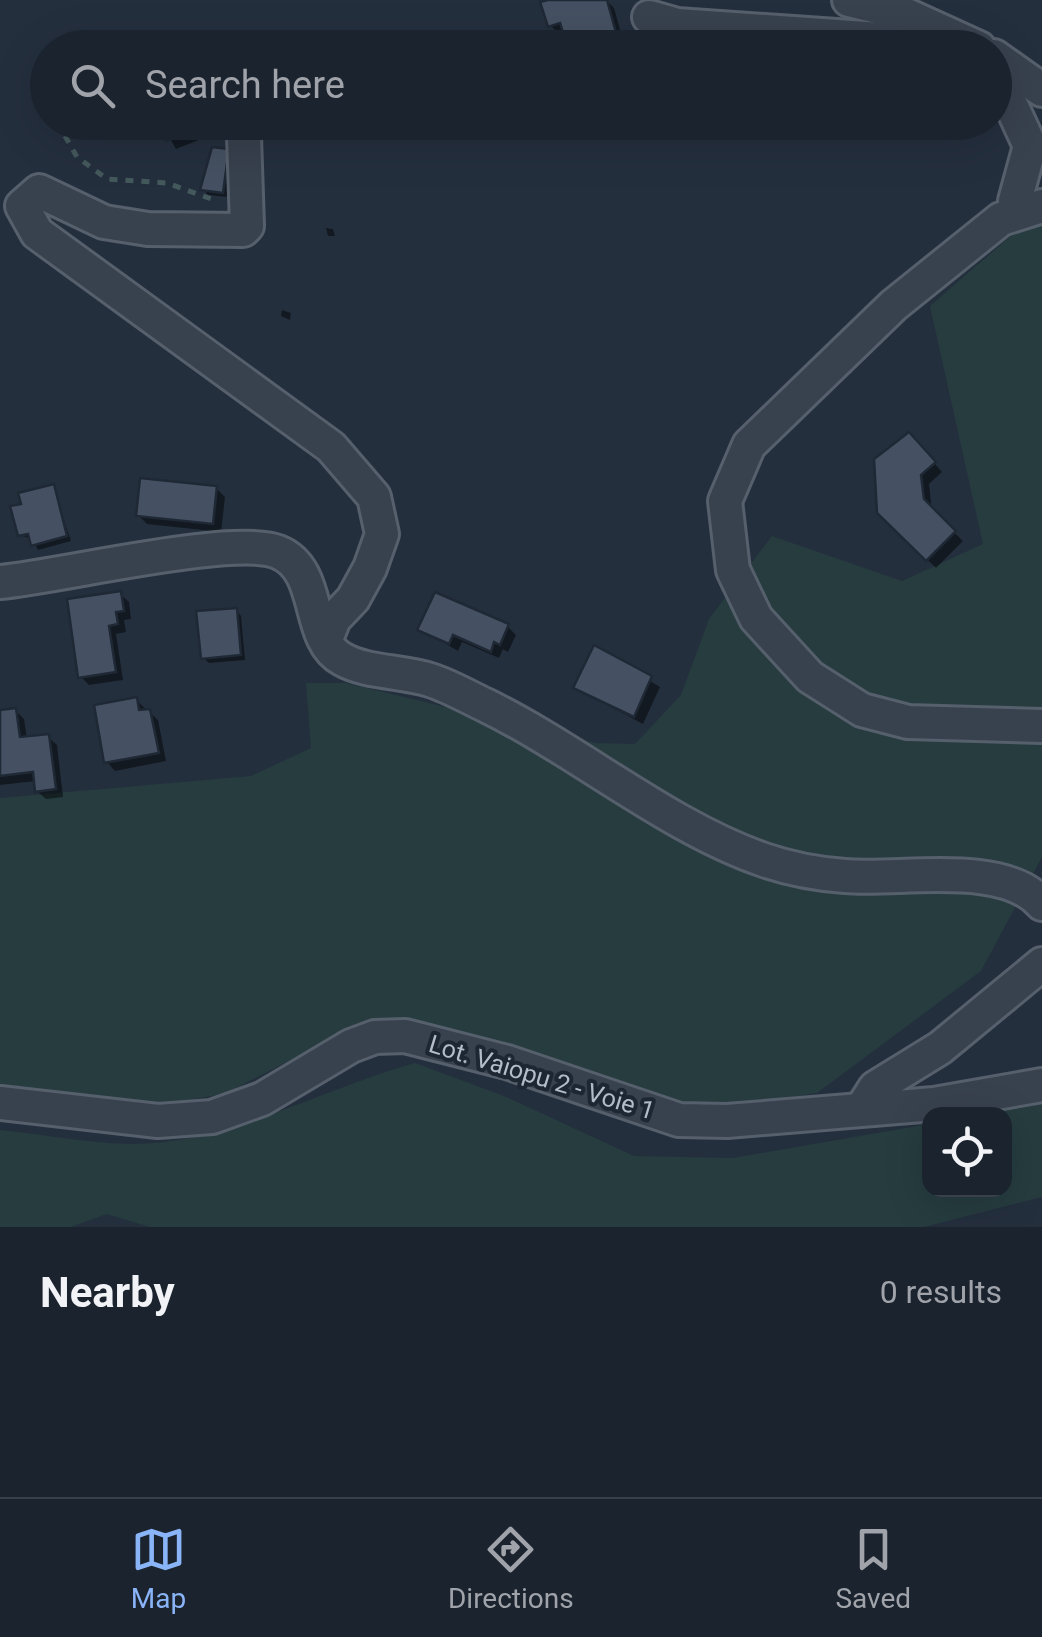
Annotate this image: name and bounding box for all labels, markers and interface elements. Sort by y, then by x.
search box [30,30,1012,140]
icon: search [65,58,120,113]
text: Search here [145,63,345,107]
street label: Lot. Vaiopu 2 - Voie 1 [425,1029,658,1126]
map controls [922,1107,1012,1197]
button: locate [922,1107,1012,1197]
text: Nearby [40,1268,175,1317]
text: 0 results [880,1273,1002,1311]
tab: Map [131,1522,186,1615]
tab: Directions [448,1522,574,1615]
tab: Saved [835,1522,911,1615]

